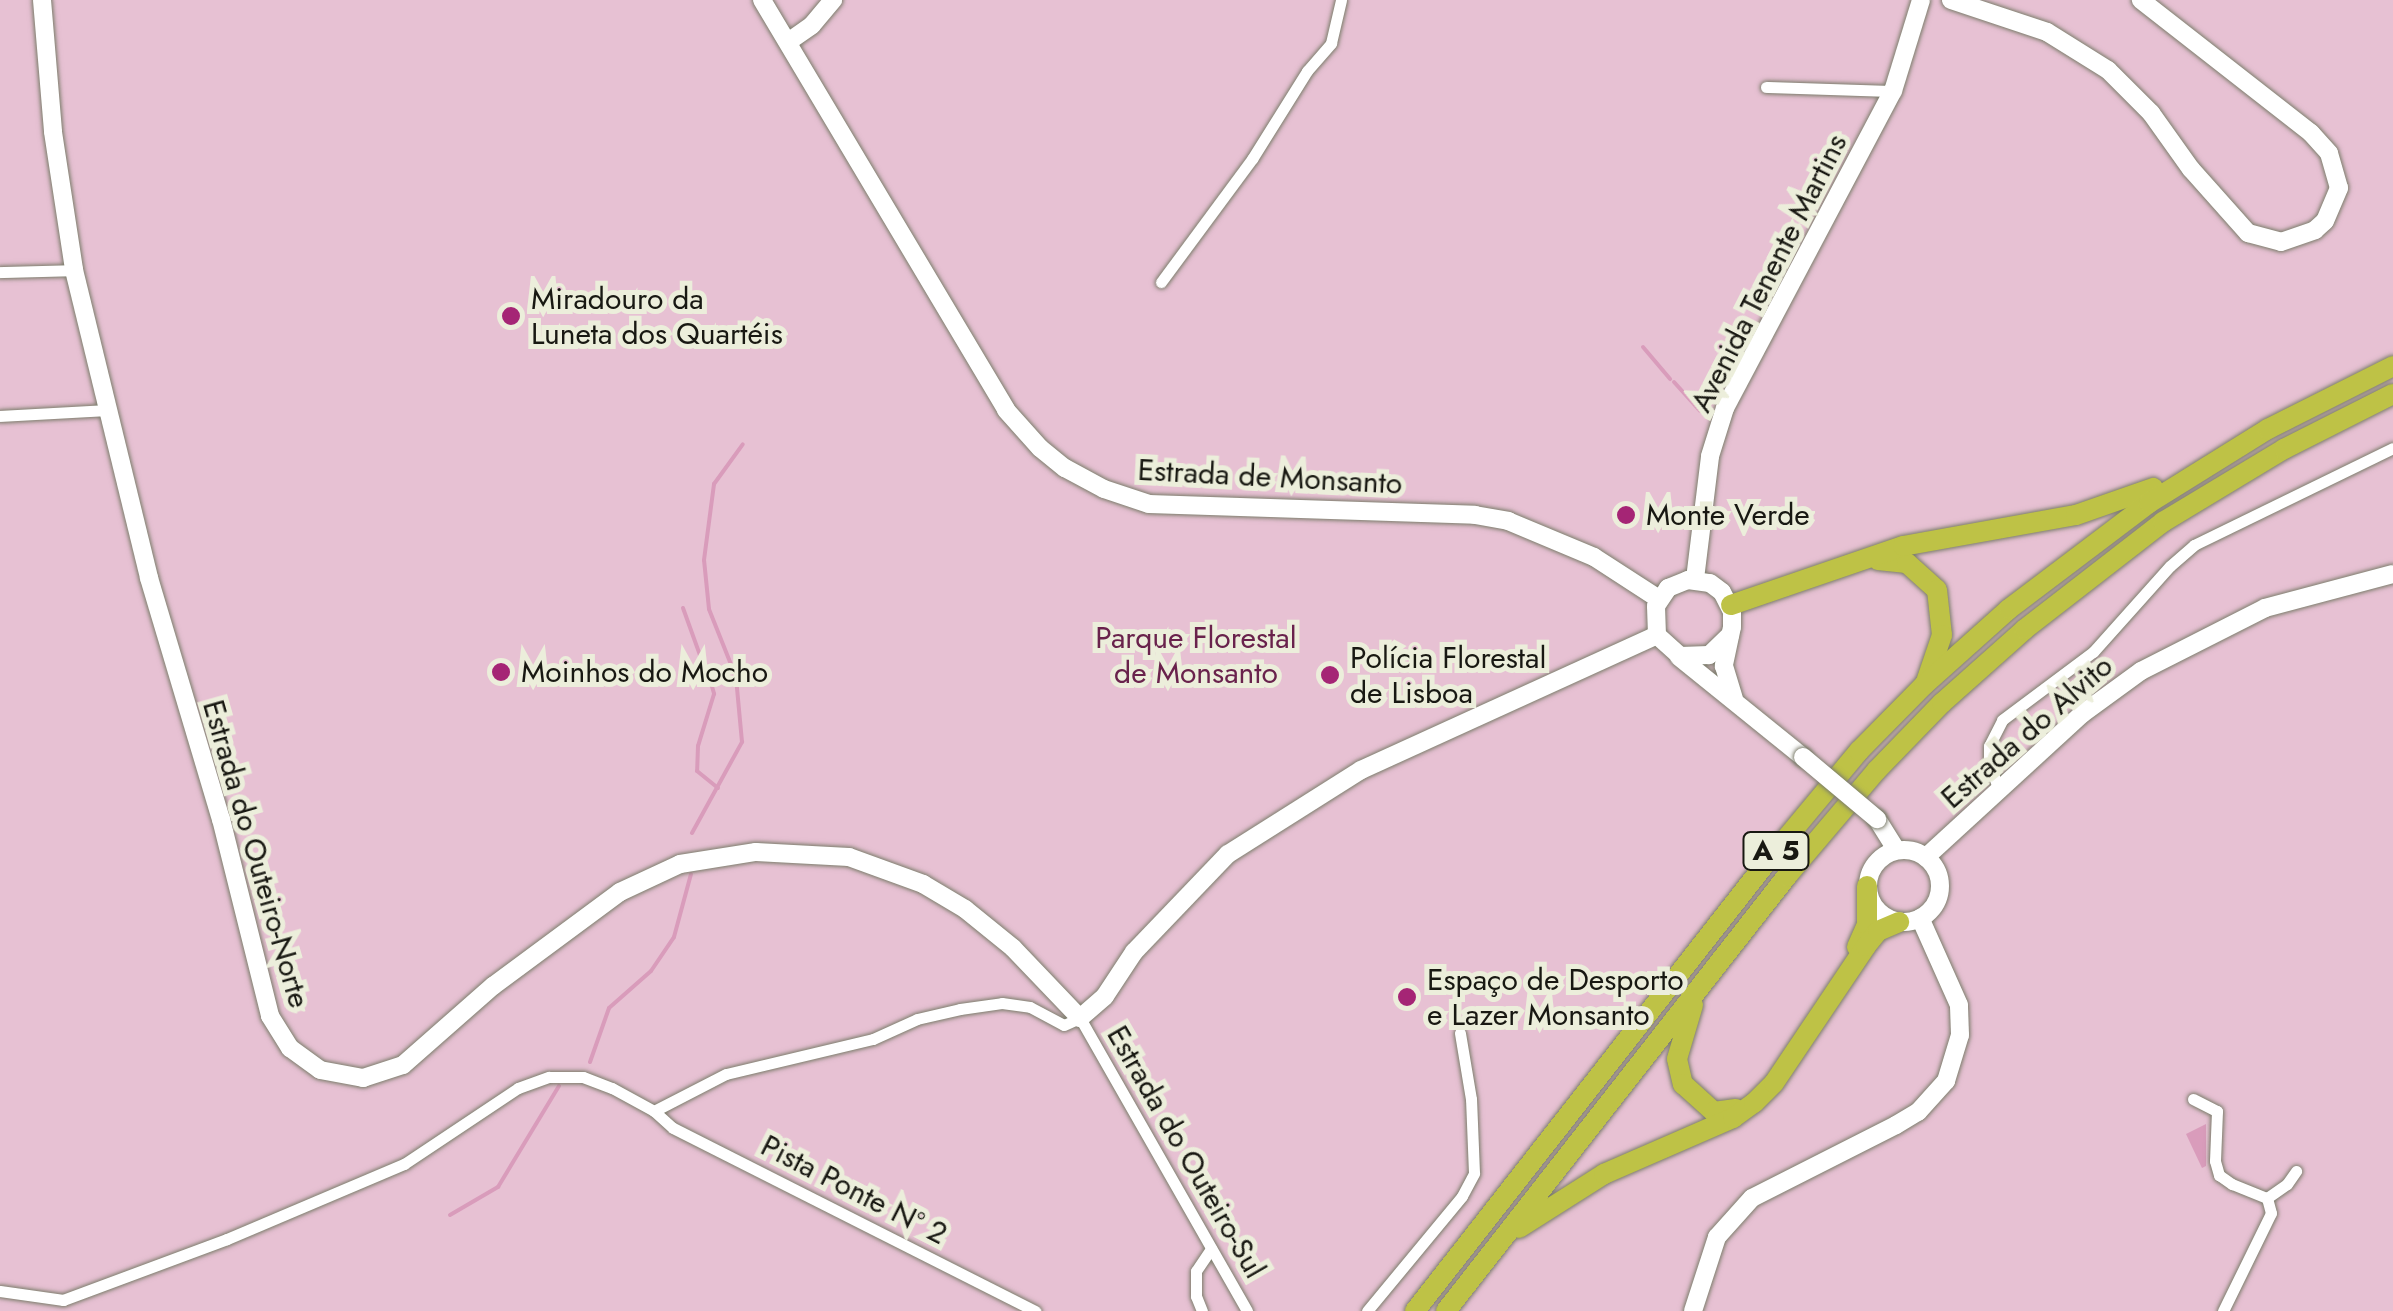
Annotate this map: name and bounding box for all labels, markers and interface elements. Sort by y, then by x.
street label: Avenida Tenente Martins [1683,128,1855,418]
place label: Miradouro da Luneta dos Quartéis [531,281,783,352]
marker: Miradouro da Luneta dos Quartéis [500,305,522,327]
street label: Estrada de Monsanto [1137,452,1403,502]
place label: Monte Verde [1646,497,1810,533]
marker: Monte Verde [1615,504,1637,526]
park label: Parque Florestal de Monsanto [1095,620,1297,690]
place label: Polícia Florestal de Lisboa [1350,640,1546,710]
street label: Estrada do Alvito [1934,648,2120,816]
place label: Moinhos do Mocho [521,654,768,690]
marker: Moinhos do Mocho [490,661,512,683]
marker: Polícia Florestal de Lisboa [1319,664,1341,686]
street label: Estrada do Outeiro-Norte [195,696,317,1012]
road number: A 5 [1741,828,1811,874]
place label: Espaço de Desporto e Lazer Monsanto [1427,962,1684,1032]
marker: Espaço de Desporto e Lazer Monsanto [1396,986,1418,1008]
street label: Estrada do Outeiro-Sul [1099,1020,1273,1284]
street label: Pista Ponte Nº 2 [755,1128,953,1252]

